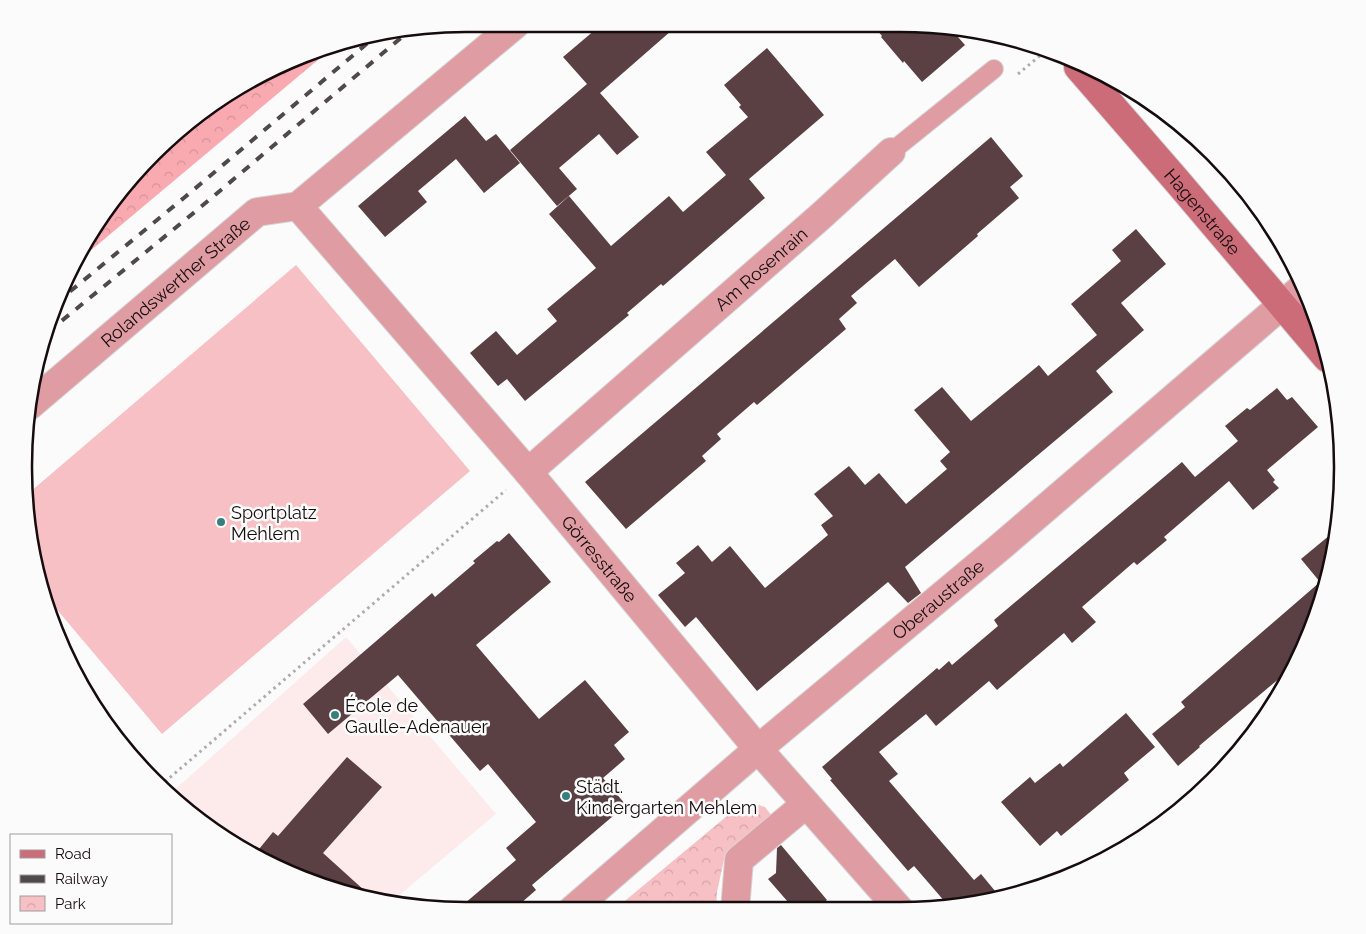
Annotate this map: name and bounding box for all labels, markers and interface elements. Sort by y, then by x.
street label: Hagenstraße [1160,164,1246,259]
street label: Rolandswerther Straße [96,212,254,351]
street label: Am Rosenrain [710,223,811,315]
place label: Sportplatz Mehlem [231,502,317,544]
street label: Görresstraße [558,511,642,606]
marker: Sportplatz Mehlem [215,516,227,528]
street label: Oberaustraße [887,554,988,643]
place label: École de Gaulle-Adenauer [345,694,488,737]
marker: École de Gaulle-Adenauer [329,709,341,721]
place label: Städt. Kindergarten Mehlem [576,776,757,818]
marker: Städt. Kindergarten Mehlem [560,790,572,802]
legend [10,834,172,924]
text: Road [55,845,91,863]
text: Railway [55,870,108,888]
text: Park [55,895,86,913]

